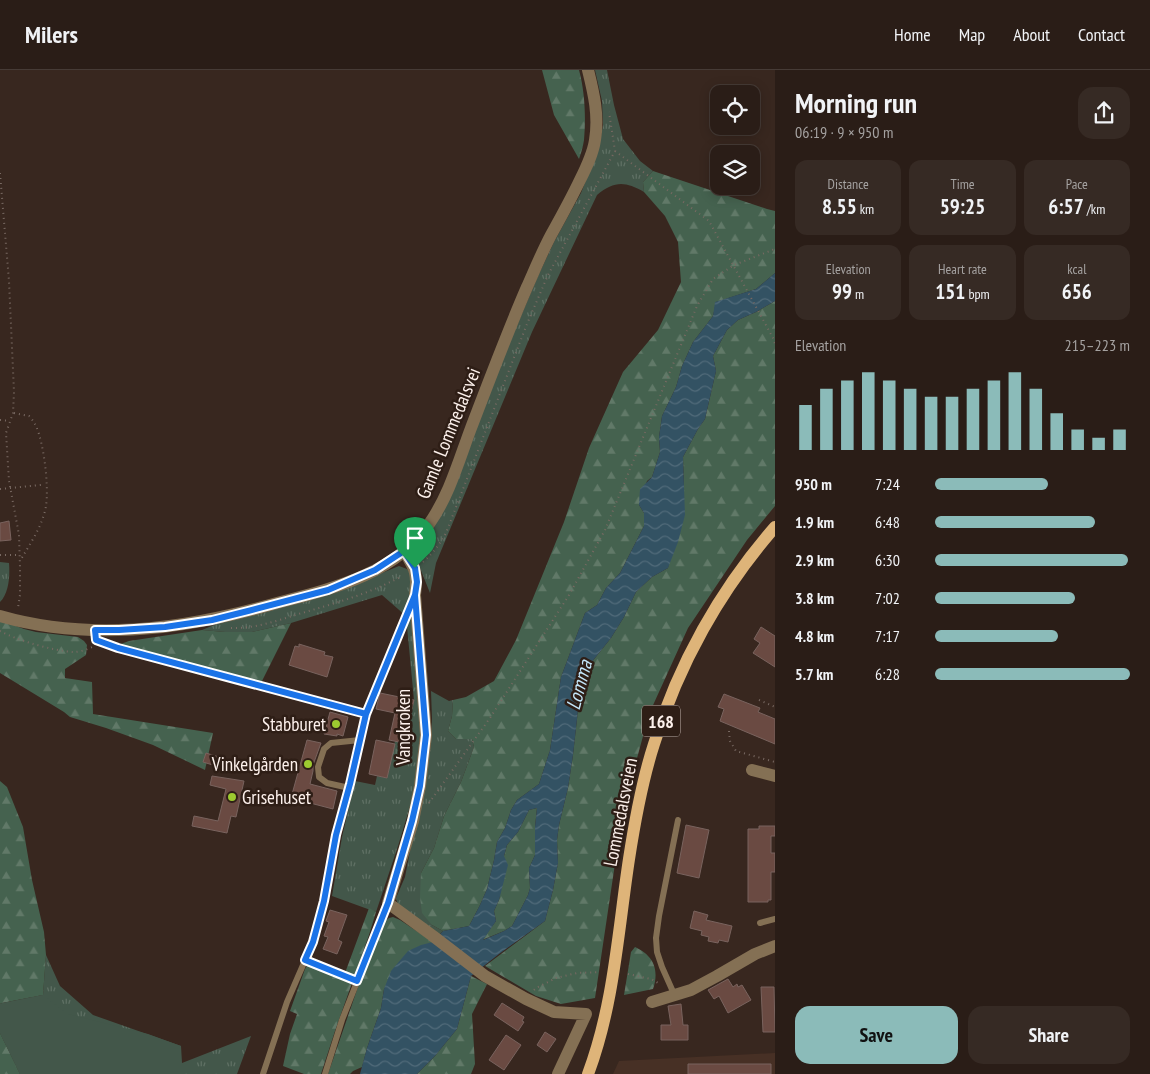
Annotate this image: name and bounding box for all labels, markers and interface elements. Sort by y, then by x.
text: Milers [25,19,78,50]
text: Home [894,23,931,46]
text: Map [959,23,985,46]
text: About [1013,23,1050,46]
text: Contact [1078,23,1125,46]
text: Morning run [795,84,917,121]
map controls [710,85,760,195]
button: locate [710,85,760,135]
button: share [1078,87,1130,139]
text: 06:19 · 9 × 950 m [795,122,893,142]
button: layers [710,145,760,195]
text: Distance [828,175,869,193]
text: Time [950,175,975,193]
text: Pace [1066,175,1088,193]
text: 8.55 [822,193,857,220]
text: 59:25 [940,193,985,220]
text: 6:57 [1048,193,1084,220]
text: km [857,200,874,218]
text: /km [1084,200,1105,218]
text: Elevation [826,260,871,278]
text: Heart rate [938,260,987,278]
text: kcal [1067,260,1086,278]
text: 99 [832,278,852,305]
text: 151 [935,278,965,305]
text: 656 [1062,278,1092,305]
text: m [852,285,864,303]
text: bpm [965,285,990,303]
text: Elevation [795,335,846,355]
text: 215–223 m [1065,335,1130,355]
street label: Gamle Lommedalsvei [411,364,485,502]
text: 950 m [795,474,832,494]
text: 7:24 [875,474,900,494]
text: 1.9 km [795,512,834,532]
text: 6:48 [875,512,900,532]
pin [394,517,436,568]
icon: arrive [401,524,429,552]
text: 2.9 km [795,550,834,570]
text: 6:30 [875,550,900,570]
text: 3.8 km [795,588,834,608]
text: 7:02 [875,588,900,608]
text: 4.8 km [795,626,834,646]
text: 7:17 [875,626,900,646]
water label: Lomma [560,656,598,713]
text: 5.7 km [795,664,833,684]
text: 6:28 [875,664,900,684]
street label: Vangkroken [391,689,415,766]
road number: 168 [642,706,680,736]
place label: Stabburet [262,712,327,736]
marker: Stabburet [330,718,342,730]
place label: Vinkelgården [211,752,298,776]
street label: Lommedalsveien [598,756,642,868]
marker: Vinkelgården [302,758,314,770]
place label: Grisehuset [242,785,312,809]
marker: Grisehuset [226,791,238,803]
button: Save [795,1006,958,1064]
button: Share [968,1006,1130,1064]

